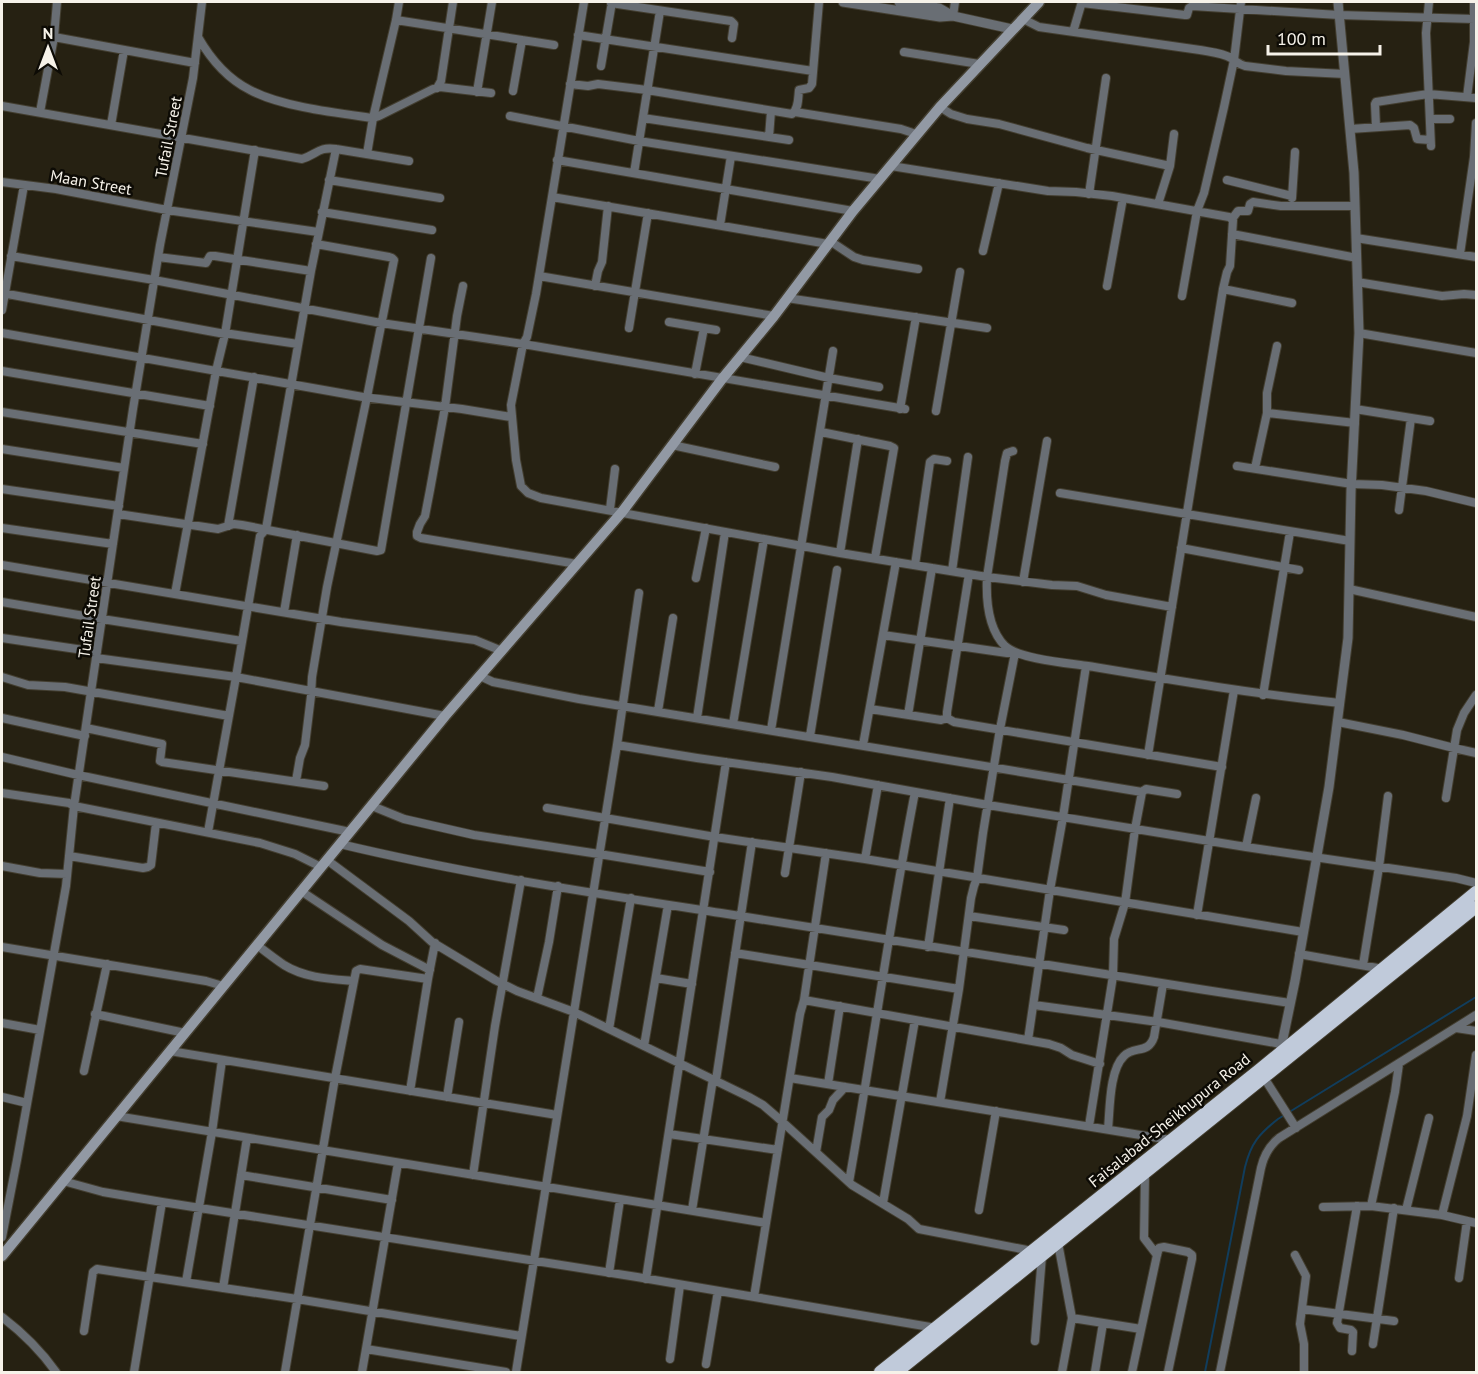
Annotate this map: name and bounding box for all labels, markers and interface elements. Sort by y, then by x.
north arrow [18,18,78,78]
scale bar [1268,18,1380,56]
text: N [43,23,53,43]
text: 100 m [1277,27,1326,50]
street label: Tufail Street [150,94,186,180]
street label: Maan Street [49,165,134,199]
street label: Tufail Street [73,574,105,659]
street label: Faisalabad-Sheikhupura Road [1084,1049,1254,1191]

